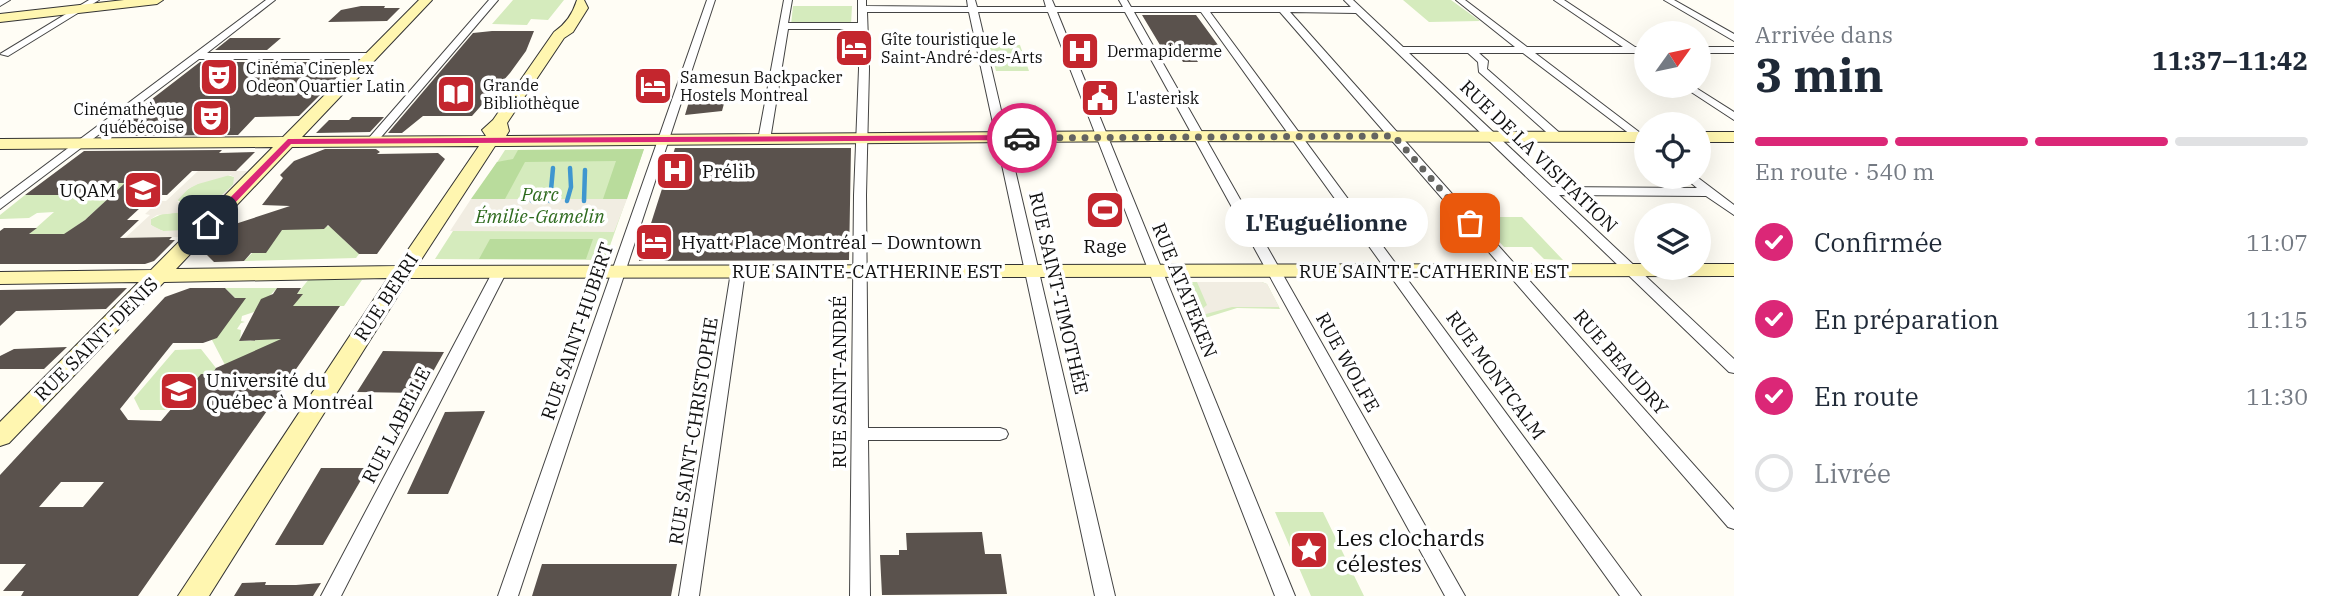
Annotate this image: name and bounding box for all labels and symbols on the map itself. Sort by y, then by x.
north arrow [1634,21,1712,98]
hotel icon: Gîte touristique le Saint-André-des-Arts [833,27,875,69]
place label: Gîte touristique le Saint-André-des-Arts [881,29,1043,67]
hospital icon: Dermapiderme [1059,30,1101,72]
place label: Dermapiderme [1107,41,1222,61]
theatre icon: Cinéma Cineplex Odeon Quartier Latin [198,56,240,98]
place label: Cinéma Cineplex Odeon Quartier Latin [246,58,405,96]
hotel icon: Samesun Backpacker Hostels Montreal [632,65,674,107]
place label: Samesun Backpacker Hostels Montreal [680,67,842,105]
library icon: Grande Bibliothèque [435,73,477,115]
place label: Grande Bibliothèque [483,75,580,113]
street label: RUE DE LA VISITATION [1455,75,1623,237]
public building icon: L'asterisk [1079,77,1121,119]
place label: L'asterisk [1127,88,1200,108]
theatre icon: Cinémathèque québécoise [190,97,232,139]
place label: Cinémathèque québécoise [74,99,184,137]
courier [987,103,1057,173]
hospital icon: Prélib [654,150,696,192]
place label: Prélib [702,159,755,183]
school or university icon: UQAM [122,169,164,211]
place label: UQAM [59,178,116,202]
park label: Parc Émilie-Gamelin [474,182,605,228]
street label: RUE SAINT-TIMOTHÉE [1024,189,1094,397]
sports icon: Rage [1084,189,1126,231]
pin [1440,193,1500,253]
pin [178,195,238,255]
callout: L'Euguélionne [1225,198,1428,248]
street label: RUE ATATEKEN [1147,219,1223,361]
hotel icon: Hyatt Place Montréal – Downtown [633,221,675,263]
place label: Hyatt Place Montréal – Downtown [681,230,982,254]
place label: Rage [1083,234,1127,258]
street label: RUE SAINT-HUBERT [535,239,619,423]
street label: RUE BERRI [349,248,423,346]
street label: RUE SAINTE-CATHERINE EST [732,259,1002,283]
street label: RUE SAINTE-CATHERINE EST [1299,259,1569,283]
street label: RUE SAINT-DENIS [29,272,163,406]
street label: RUE SAINT-ANDRÉ [827,295,851,469]
street label: RUE BEAUDRY [1569,304,1673,420]
street label: RUE MONTCALM [1441,306,1551,444]
street label: RUE WOLFE [1311,308,1385,416]
street label: RUE SAINT-CHRISTOPHE [663,315,723,547]
street label: RUE LABELLE [356,363,436,487]
place label: Université du Québec à Montréal [206,368,374,414]
school or university icon: Université du Québec à Montréal [158,370,200,412]
place label: Les clochards célestes [1336,522,1485,578]
place icon: Les clochards célestes [1288,529,1330,571]

